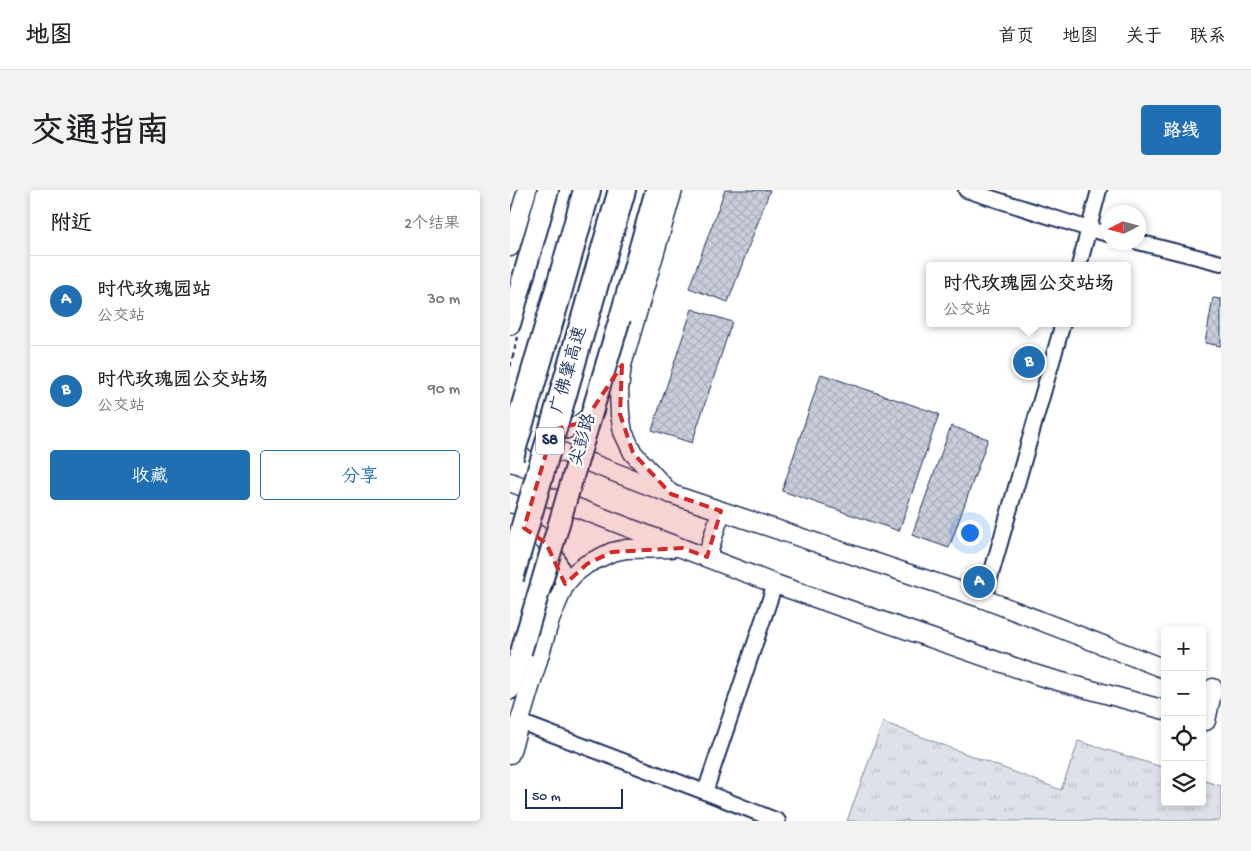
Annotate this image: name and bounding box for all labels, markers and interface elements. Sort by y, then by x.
text: 地图 [25,23,73,52]
text: 首页 [998,27,1034,48]
text: 地图 [1062,27,1098,48]
text: 关于 [1126,27,1162,48]
text: 联系 [1190,27,1226,48]
button: 路线 [1141,105,1221,155]
text: 交通指南 [30,114,170,155]
north arrow [1101,205,1146,250]
text: 附近 [50,213,92,238]
text: 2个结果 [404,216,460,235]
popup [926,262,1131,327]
text: 时代玫瑰园公交站场 [943,274,1114,297]
text: 时代玫瑰园站 [97,280,211,303]
text: A [61,291,71,310]
text: 30 m [427,291,460,310]
text: 公交站 [943,302,991,321]
text: 公交站 [97,308,145,327]
street label: 广佛肇高速 [547,324,592,416]
pin: B [1013,343,1045,381]
text: 时代玫瑰园公交站场 [97,370,268,393]
text: B [62,381,70,400]
text: 90 m [428,381,460,400]
text: 公交站 [97,398,145,417]
street label: 尖彭路 [566,411,602,469]
road number: S8 [536,428,564,454]
button: 收藏 [50,450,250,500]
button: 分享 [260,450,460,500]
your location [957,520,983,546]
pin: A [963,563,995,601]
map controls [1161,626,1206,806]
button: + [1161,626,1206,671]
button: − [1161,671,1206,716]
button: locate [1161,716,1206,761]
button: layers [1161,761,1206,806]
scale bar [525,786,622,809]
text: 50 m [532,789,561,806]

